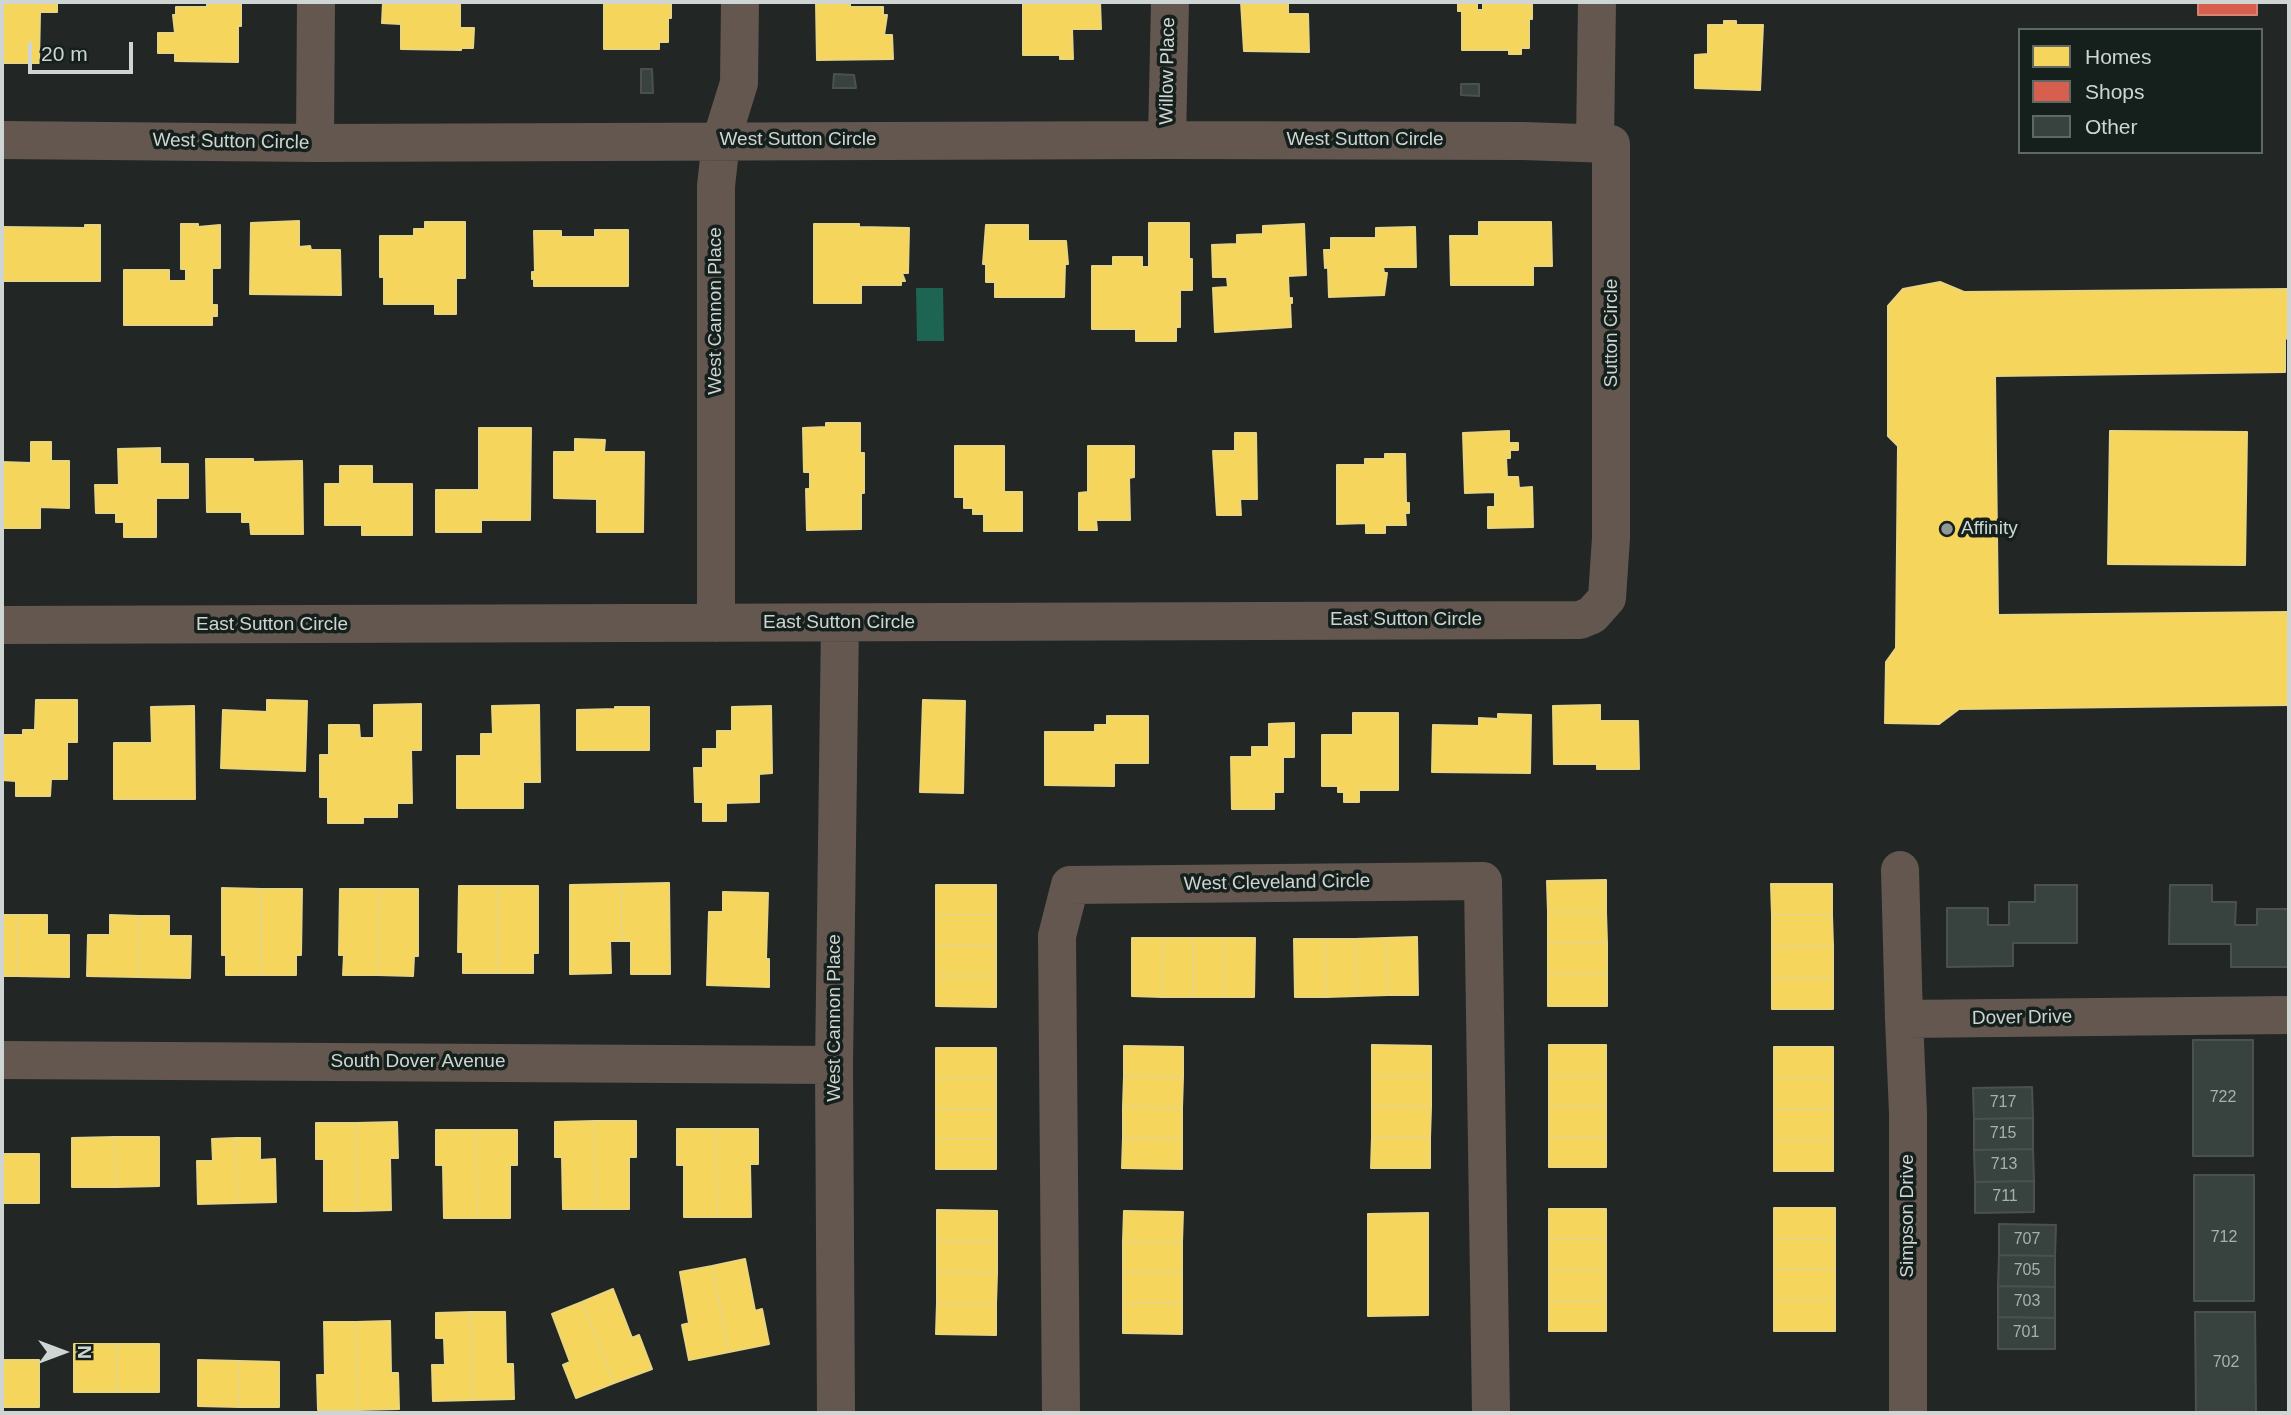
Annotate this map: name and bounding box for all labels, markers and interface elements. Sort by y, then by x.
street label: Willow Place [1156,17,1180,125]
scale bar [32,28,136,72]
legend [2018,28,2263,154]
text: 20 m [41,42,88,65]
text: Homes [2085,45,2152,68]
text: Shops [2085,80,2145,103]
text: Other [2085,115,2138,138]
street label: West Sutton Circle [152,129,310,155]
street label: West Sutton Circle [720,129,876,151]
street label: West Sutton Circle [1287,129,1443,151]
street label: West Cannon Place [705,227,727,395]
street label: Sutton Circle [1601,279,1623,387]
place label: Affinity [1961,518,2018,540]
marker: Affinity [1939,521,1955,537]
street label: East Sutton Circle [1330,609,1482,631]
street label: East Sutton Circle [763,612,915,634]
street label: East Sutton Circle [196,614,348,636]
street label: West Cleveland Circle [1184,870,1370,896]
street label: West Cannon Place [824,934,846,1102]
street label: Dover Drive [1972,1006,2072,1030]
street label: South Dover Avenue [331,1051,505,1073]
house number: 722 [2210,1088,2236,1108]
house number: 717 [1990,1093,2016,1113]
house number: 715 [1990,1124,2016,1144]
street label: Simpson Drive [1897,1154,1919,1278]
house number: 713 [1991,1155,2017,1175]
house number: 711 [1992,1187,2018,1207]
house number: 712 [2211,1228,2237,1248]
house number: 707 [2014,1230,2040,1250]
house number: 705 [2014,1261,2040,1281]
house number: 703 [2014,1292,2040,1312]
north arrow [28,1317,98,1387]
house number: 701 [2013,1323,2039,1343]
text: N [74,1345,95,1359]
house number: 702 [2213,1353,2239,1373]

